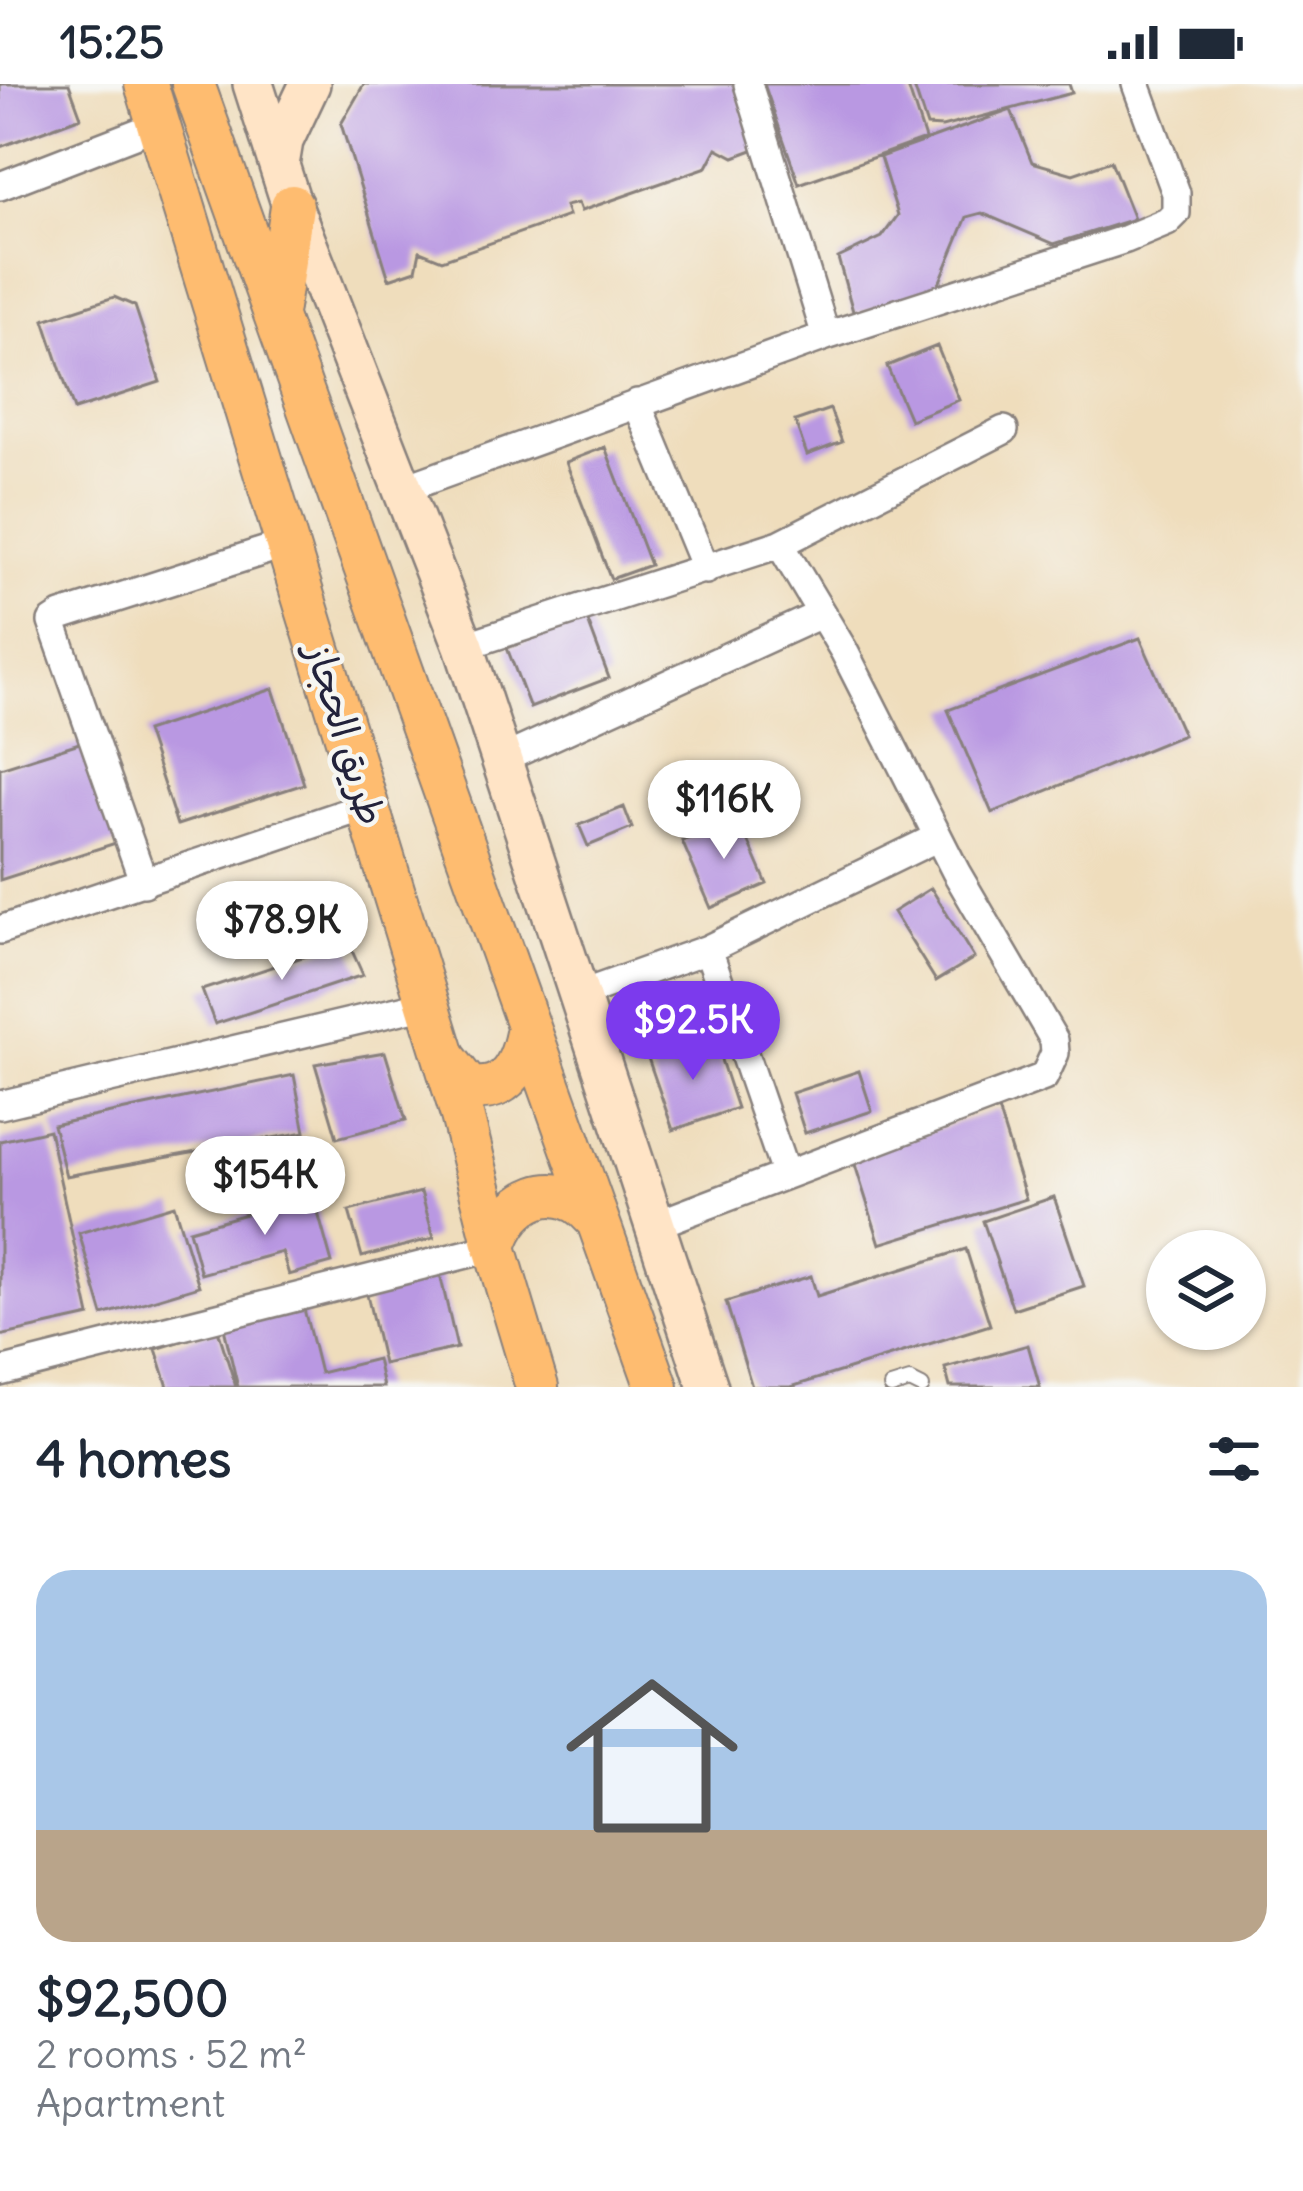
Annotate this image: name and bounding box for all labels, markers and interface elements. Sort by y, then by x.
text: 15:25 [60,14,164,70]
street label: طريق الحجاز [294,634,396,831]
pin: $116K [640,760,808,862]
text: $116K [675,774,773,823]
pin: $78.9K [184,881,380,983]
text: $78.9K [223,895,341,944]
pin: $92.5K [595,981,791,1083]
text: $92.5K [633,995,753,1044]
pin: $154K [181,1136,349,1238]
text: $154K [212,1150,318,1199]
map controls [1146,1230,1266,1350]
button: layers [1146,1230,1266,1350]
icon: filters [1201,1426,1267,1492]
text: 4 homes [36,1427,231,1491]
icon: home [544,1648,760,1864]
text: $92,500 [36,1966,229,2030]
text: 2 rooms · 52 m² [36,2030,307,2079]
text: Apartment [36,2079,225,2128]

